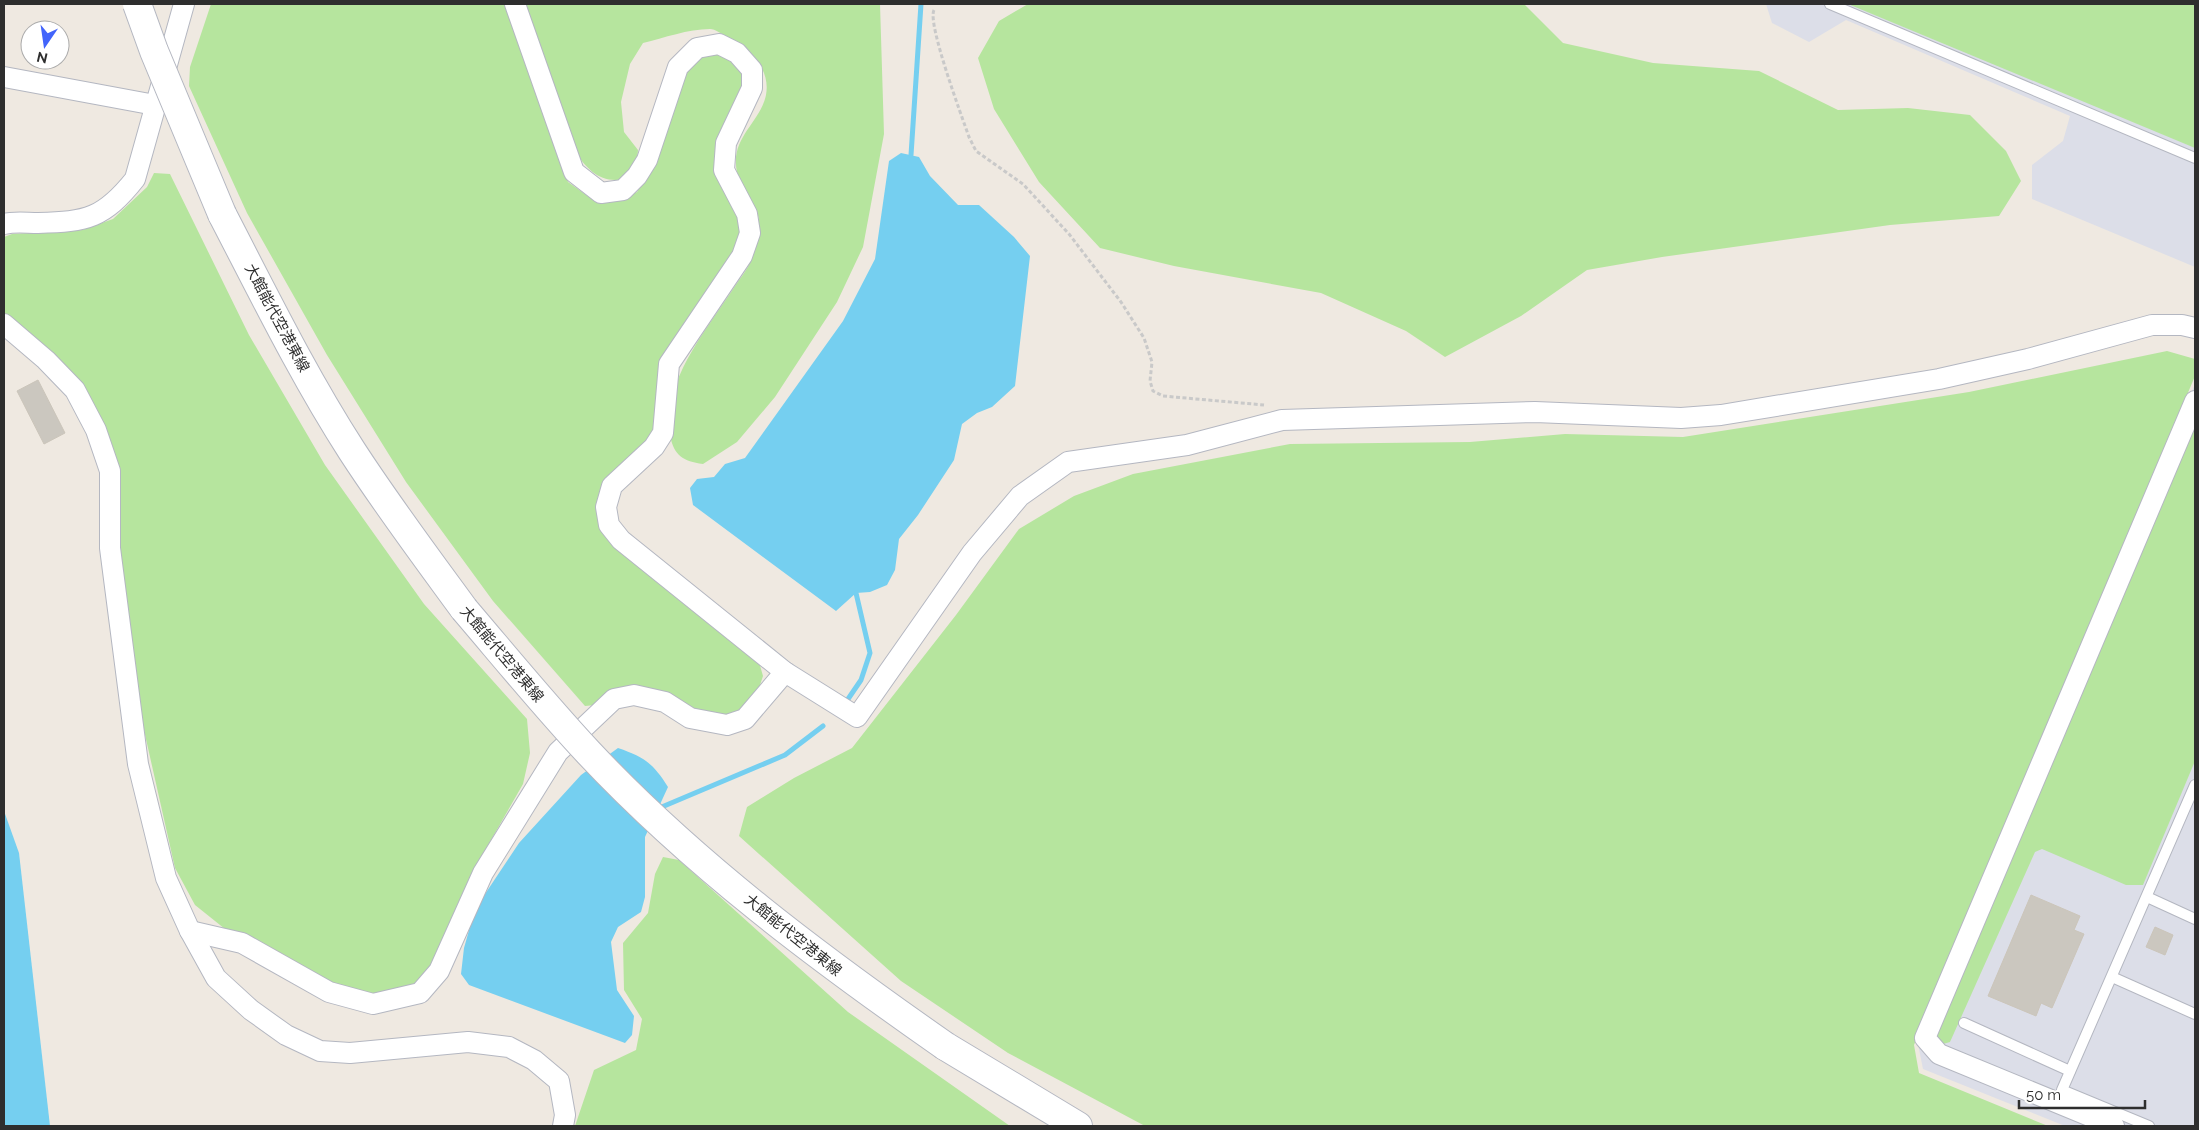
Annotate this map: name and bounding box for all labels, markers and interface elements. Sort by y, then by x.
north arrow [20,20,70,70]
text: N [35,49,49,67]
street label: 大館能代空港東線 [241,261,313,375]
street label: 大館能代空港東線 [457,602,547,706]
street label: 大館能代空港東線 [741,890,845,980]
scale bar [2019,1078,2145,1110]
text: 50 m [2026,1086,2061,1104]

